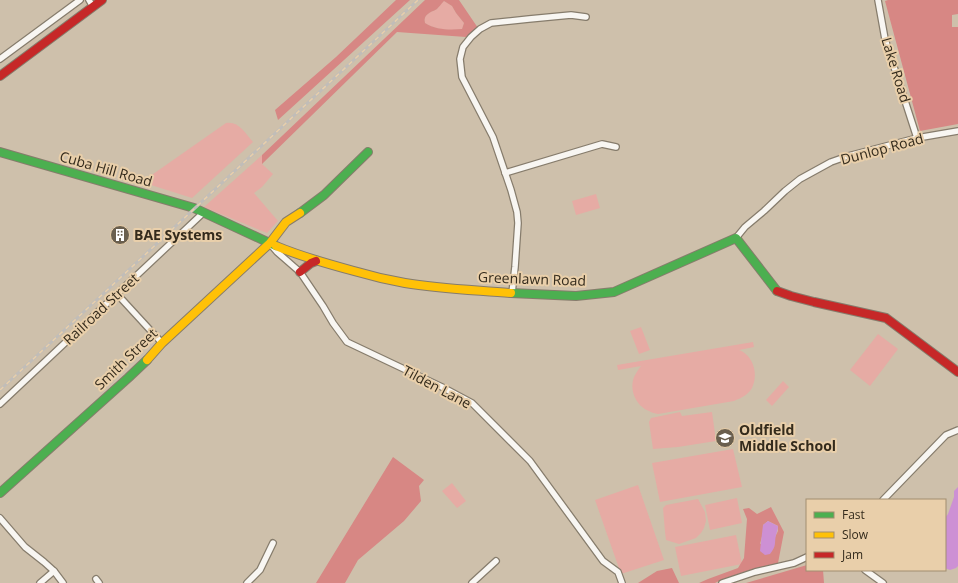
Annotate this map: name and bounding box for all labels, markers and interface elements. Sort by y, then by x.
street label: Lake Road [878,35,915,105]
street label: Dunlop Road [838,128,925,169]
street label: Cuba Hill Road [58,146,155,191]
building icon: BAE Systems [109,224,131,246]
place label: BAE Systems [134,225,222,244]
street label: Greenlawn Road [478,267,586,290]
street label: Railroad Street [59,269,143,349]
street label: Smith Street [90,324,161,393]
street label: Tilden Lane [400,361,475,413]
place label: Oldfield Middle School [739,420,836,455]
school or university icon: Oldfield Middle School [714,427,736,449]
legend [806,499,946,571]
text: Fast [842,506,865,523]
text: Slow [842,526,869,543]
text: Jam [841,546,863,563]

